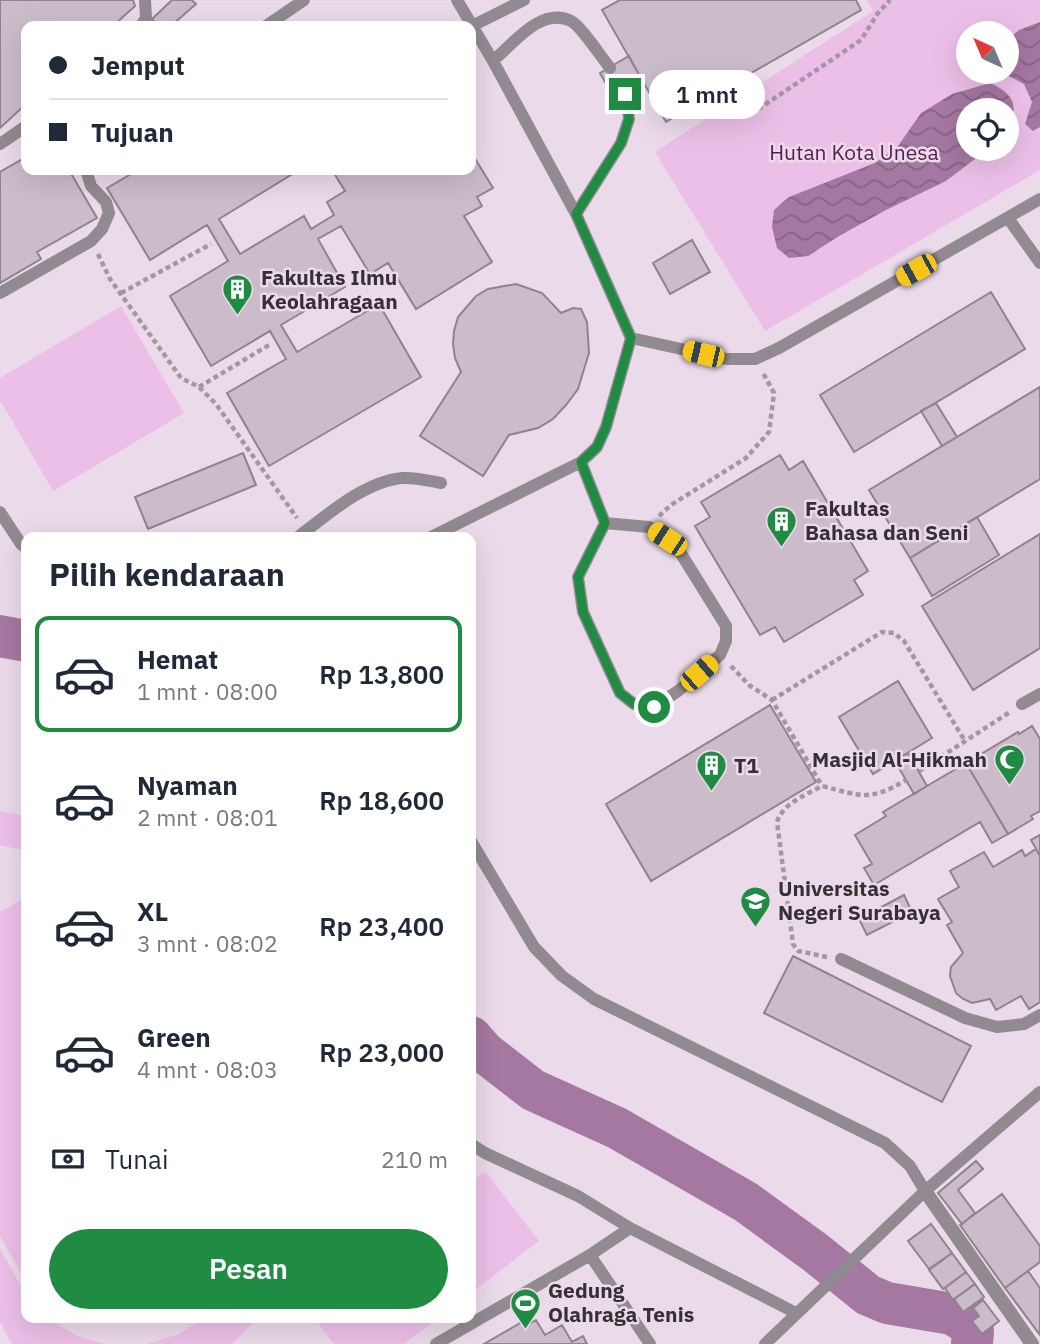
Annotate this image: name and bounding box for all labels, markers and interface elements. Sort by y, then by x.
north arrow [956,21,1018,84]
map controls [956,21,1019,161]
text: Jemput [91,48,185,82]
callout: 1 mnt [650,70,765,119]
route end [609,78,641,110]
text: 1 mnt [676,79,738,109]
button: locate [956,98,1019,161]
text: Tujuan [91,115,174,149]
park label: Hutan Kota Unesa [769,138,939,166]
car [893,251,940,289]
place label: Fakultas Ilmu Keolahragaan [261,263,398,315]
building icon: Fakultas Ilmu Keolahragaan [221,273,255,317]
car [681,339,726,369]
place label: Fakultas Bahasa dan Seni [805,494,969,546]
building icon: Fakultas Bahasa dan Seni [765,504,799,548]
car [644,519,691,559]
text: Pilih kendaraan [49,553,285,595]
text: Hemat [137,642,218,676]
icon: car [53,643,116,706]
car [677,651,722,695]
text: Rp 13,800 [319,657,444,691]
text: 1 mnt · 08:00 [137,676,278,706]
route start [638,691,670,723]
mosque icon: Masjid Al-Hikmah [993,743,1027,787]
place label: Masjid Al-Hikmah [812,745,987,773]
building icon: T1 [694,749,728,793]
place label: T1 [734,751,759,779]
text: Nyaman [137,768,238,802]
icon: car [53,769,116,832]
text: Rp 18,600 [319,783,444,817]
text: 2 mnt · 08:01 [137,802,278,832]
place label: Universitas Negeri Surabaya [778,874,941,926]
school or university icon: Universitas Negeri Surabaya [738,884,772,928]
text: XL [137,894,168,928]
icon: car [53,895,116,958]
text: Rp 23,400 [319,909,444,943]
text: 3 mnt · 08:02 [137,928,278,958]
text: Green [137,1020,211,1054]
icon: car [53,1021,116,1084]
text: Rp 23,000 [319,1035,444,1069]
text: 4 mnt · 08:03 [137,1054,278,1084]
icon: cash [49,1140,87,1178]
text: Tunai [105,1142,169,1176]
text: 210 m [381,1144,448,1174]
button: Pesan [49,1229,448,1309]
place label: Gedung Olahraga Tenis [548,1276,694,1328]
sports icon: Gedung Olahraga Tenis [508,1286,542,1330]

